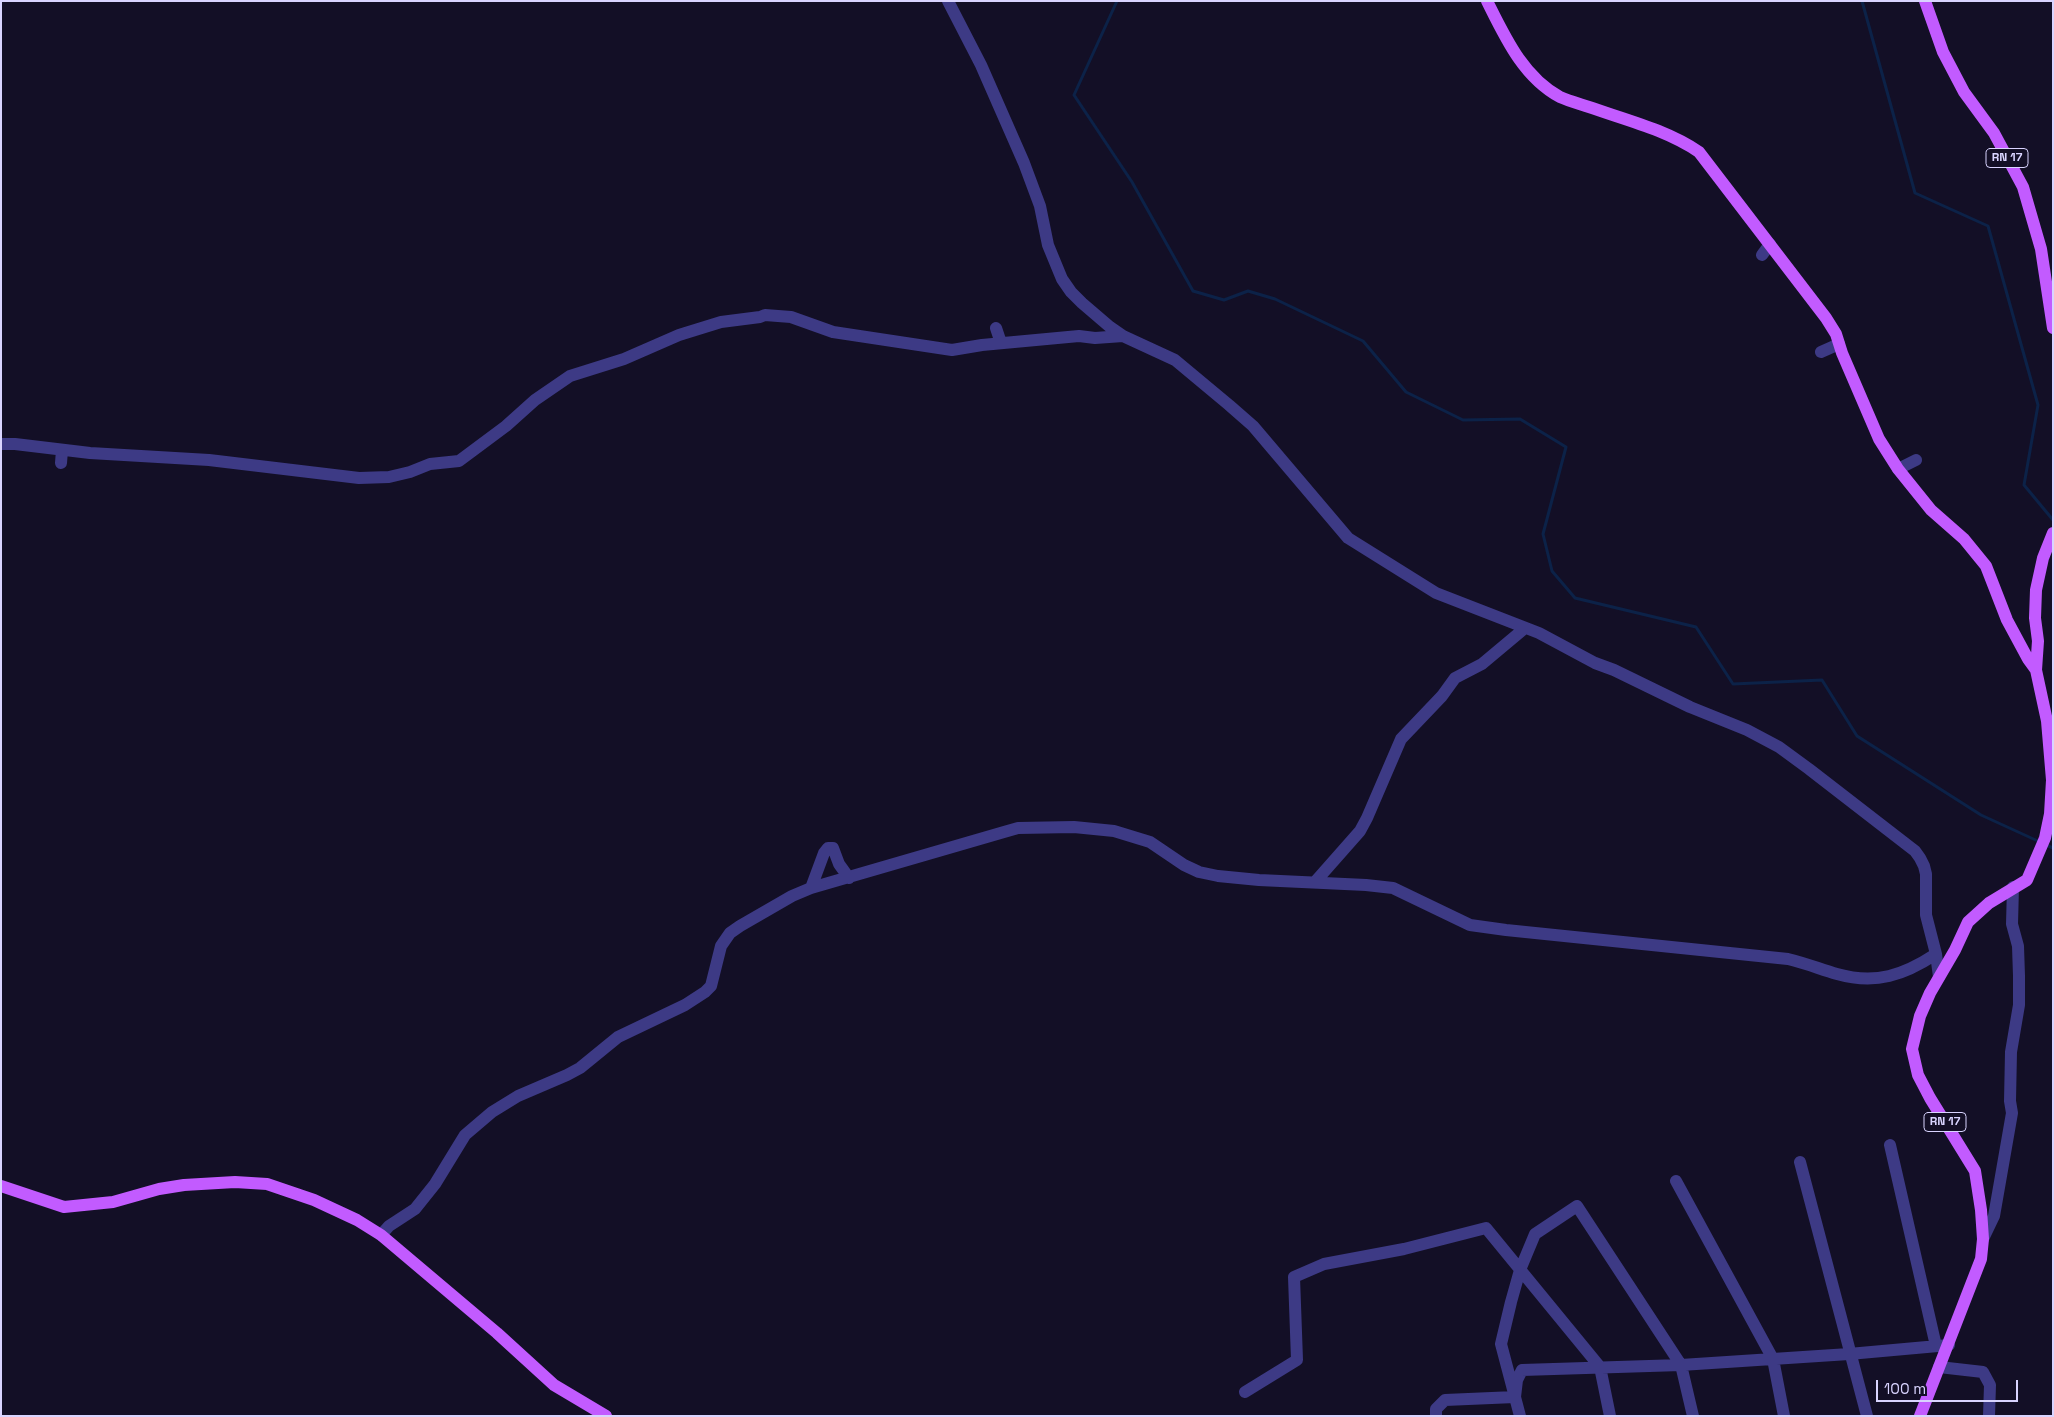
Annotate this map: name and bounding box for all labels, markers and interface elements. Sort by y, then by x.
road number: RN 17 [1986,148,2028,168]
road number: RN 17 [1924,1112,1966,1132]
scale bar [1879,1370,2022,1402]
text: 100 m [1884,1379,1926,1398]

